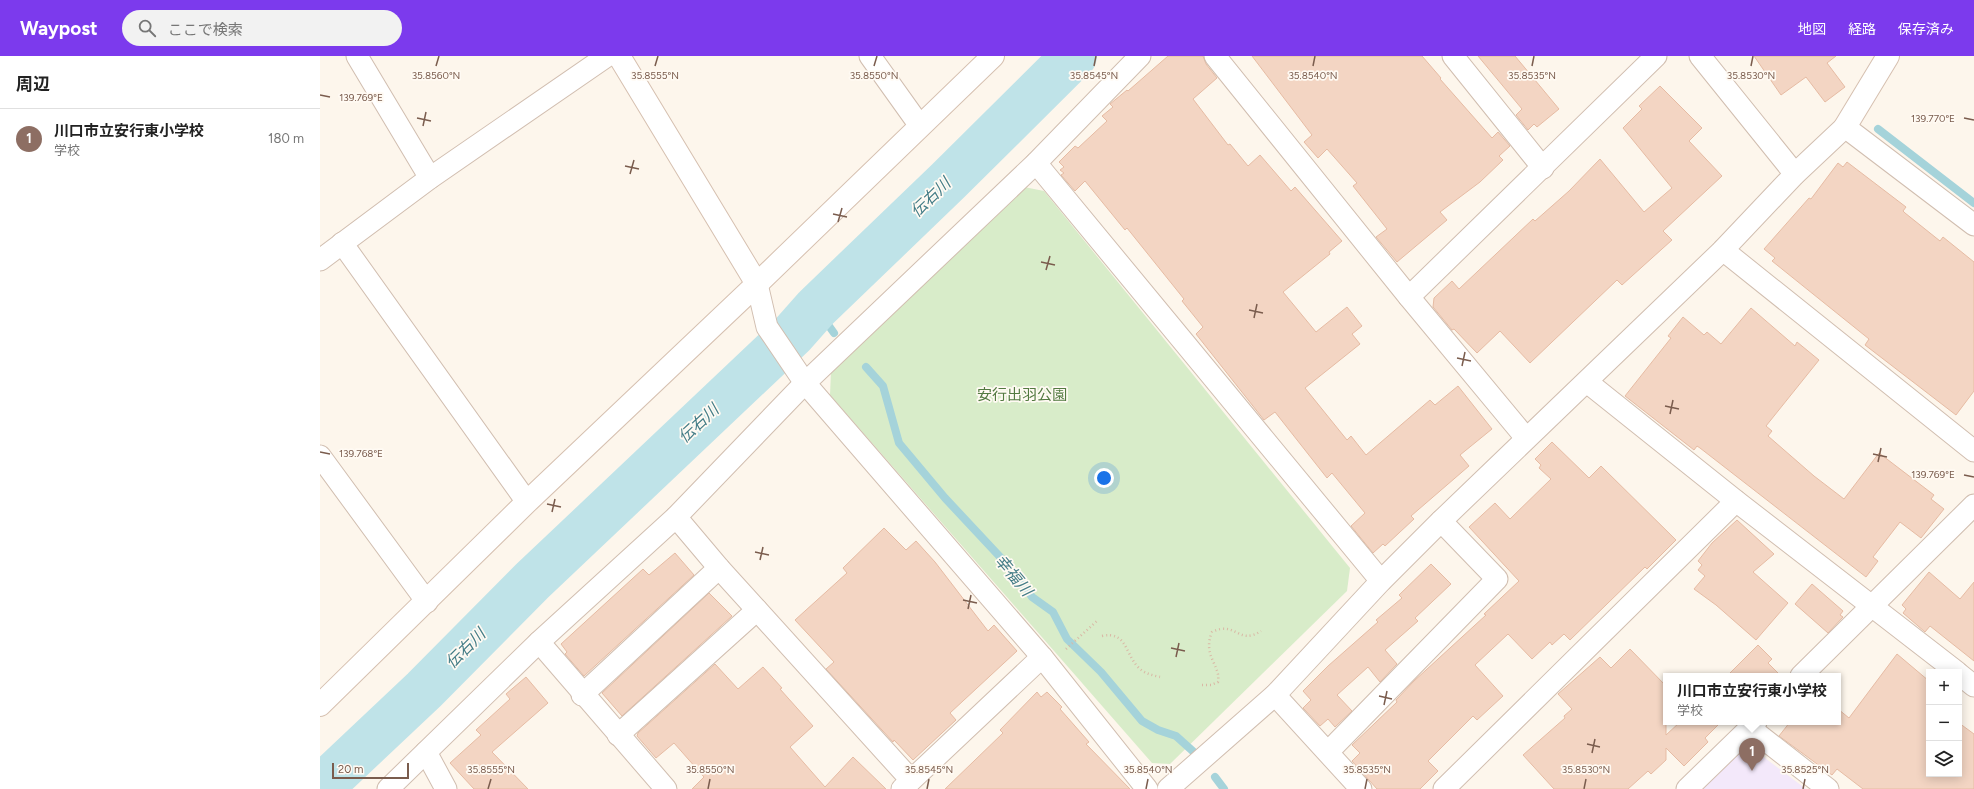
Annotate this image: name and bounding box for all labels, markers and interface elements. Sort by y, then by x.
search box [122,10,402,46]
text: Waypost [20,17,98,40]
icon: search [136,17,158,39]
text: ここで検索 [168,21,243,39]
text: 地図 [1798,21,1826,38]
text: 経路 [1848,21,1876,38]
text: 保存済み [1898,21,1954,38]
text: 35.8560°N [412,69,460,82]
text: 35.8555°N [631,69,679,82]
text: 35.8550°N [850,69,898,82]
text: 35.8545°N [1070,69,1118,82]
text: 35.8540°N [1288,69,1338,82]
text: 35.8535°N [1508,69,1556,82]
text: 35.8530°N [1727,69,1775,82]
text: 周辺 [16,74,50,94]
text: 139.769°E [339,91,383,104]
text: 139.770°E [1911,112,1955,125]
text: 川口市立安行東小学校 [54,122,204,140]
text: 1 [26,131,32,146]
text: 180 m [268,131,304,146]
text: 学校 [54,143,80,158]
water label: 伝右川 [906,172,956,221]
park label: 安行出羽公園 [977,386,1067,404]
water label: 伝右川 [674,399,724,447]
text: 139.768°E [339,447,383,460]
your location [1094,468,1114,488]
text: 139.769°E [1911,468,1955,481]
water label: 幸福川 [991,551,1038,601]
water label: 伝右川 [442,623,490,672]
map controls [1926,669,1962,777]
button: + [1926,669,1962,705]
popup [1663,673,1841,725]
text: 川口市立安行東小学校 [1677,682,1827,700]
text: 学校 [1677,703,1703,718]
button: − [1926,705,1962,741]
pin: 1 [1739,738,1765,771]
button: layers [1926,741,1962,777]
scale bar [332,761,409,780]
text: 20 m [338,763,363,776]
text: 35.8555°N [467,763,515,776]
text: 35.8550°N [686,763,734,776]
text: 35.8545°N [905,763,953,776]
text: 35.8540°N [1123,763,1173,776]
text: 35.8535°N [1343,763,1391,776]
text: 35.8530°N [1562,763,1610,776]
text: 35.8525°N [1781,763,1829,776]

